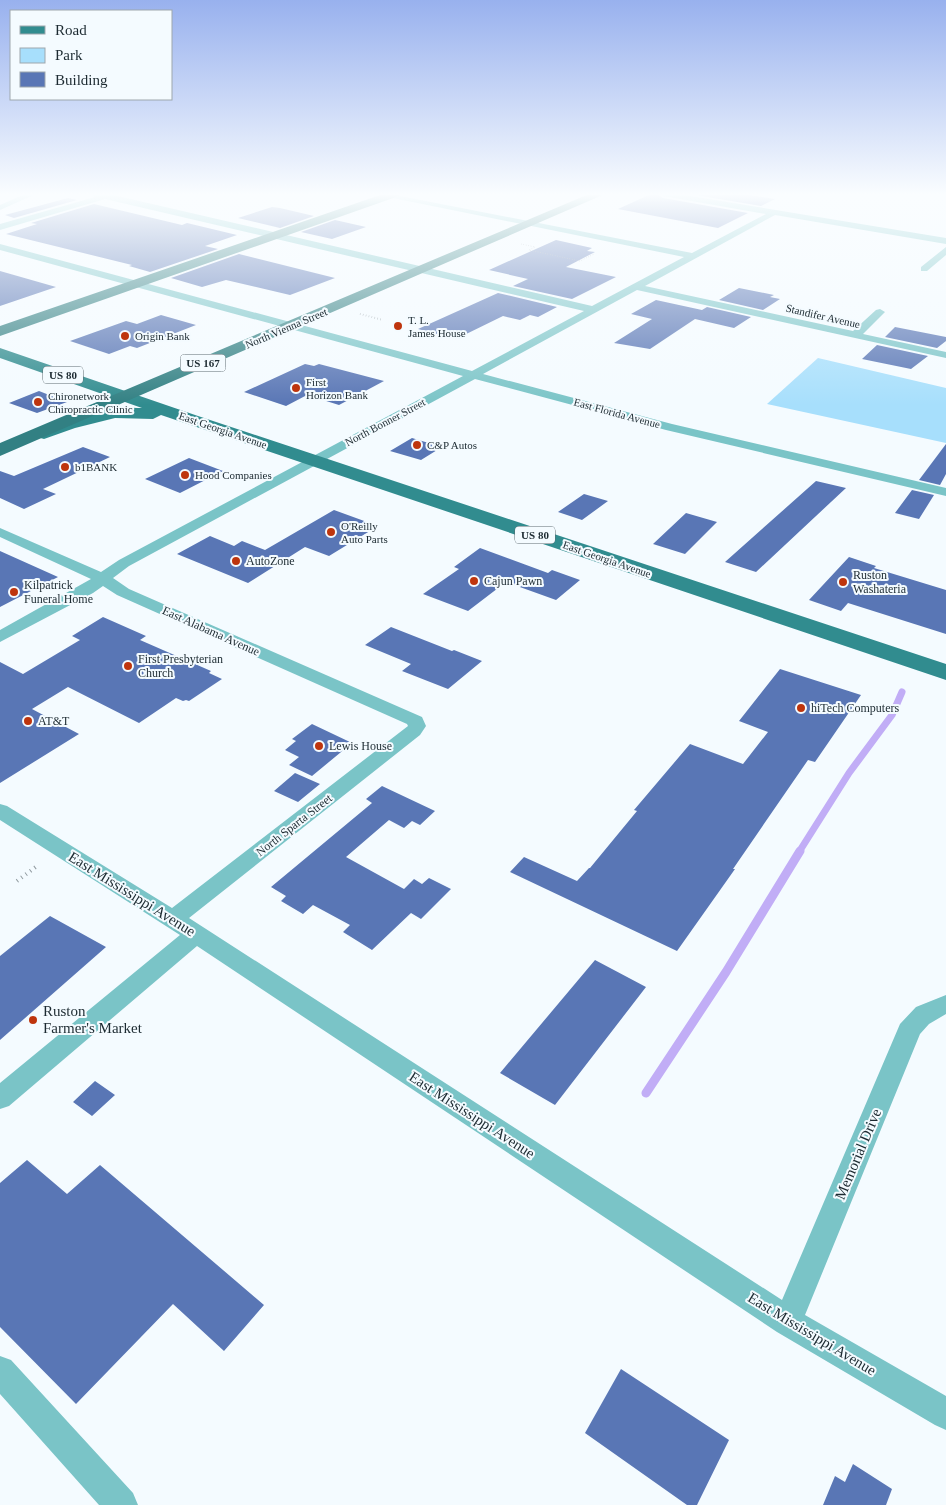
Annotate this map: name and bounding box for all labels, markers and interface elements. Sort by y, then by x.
legend [10,10,172,100]
text: Road [55,22,87,38]
text: Park [55,47,83,63]
text: Building [55,72,108,88]
street label: Standifer Avenue [785,302,861,330]
street label: North Vienna Street [243,305,329,351]
place label: T. L. James House [408,314,466,339]
marker: T. L. James House [392,320,404,332]
marker: Origin Bank [119,330,131,342]
place label: Origin Bank [135,330,190,342]
road number: US 167 [180,354,226,372]
road number: US 80 [43,366,83,384]
place label: First Horizon Bank [306,376,369,401]
marker: First Horizon Bank [290,382,302,394]
place label: Chironetwork Chiropractic Clinic [48,390,133,415]
marker: Chironetwork Chiropractic Clinic [32,396,44,408]
street label: North Bonner Street [343,396,427,448]
street label: East Florida Avenue [572,396,662,430]
street label: East Georgia Avenue [177,409,269,451]
marker: C&P Autos [411,439,423,451]
place label: C&P Autos [427,439,477,451]
marker: b1BANK [59,461,71,473]
place label: b1BANK [75,461,117,473]
marker: Hood Companies [179,469,191,481]
place label: Hood Companies [195,469,272,481]
place label: O'Reilly Auto Parts [341,520,388,545]
marker: O'Reilly Auto Parts [325,526,337,538]
road number: US 80 [515,526,555,544]
street label: East Georgia Avenue [561,538,653,580]
place label: AutoZone [246,554,295,568]
marker: AutoZone [230,555,242,567]
place label: Ruston Washateria [853,568,907,596]
place label: Cajun Pawn [484,574,542,588]
marker: Cajun Pawn [468,575,480,587]
marker: Ruston Washateria [837,576,849,588]
place label: Kilpatrick Funeral Home [24,578,93,606]
marker: Kilpatrick Funeral Home [8,586,20,598]
street label: East Alabama Avenue [160,603,262,659]
place label: First Presbyterian Church [138,652,223,680]
marker: First Presbyterian Church [122,660,134,672]
place label: hiTech Computers [811,701,899,715]
marker: hiTech Computers [795,702,807,714]
place label: AT&T [38,714,70,728]
marker: AT&T [22,715,34,727]
place label: Lewis House [329,739,392,753]
marker: Lewis House [313,740,325,752]
street label: North Sparta Street [253,791,335,859]
street label: East Mississippi Avenue [66,848,199,940]
place label: Ruston Farmer's Market [43,1003,143,1036]
marker: Ruston Farmer's Market [27,1014,39,1026]
street label: East Mississippi Avenue [406,1068,538,1162]
street label: Memorial Drive [832,1106,884,1202]
street label: East Mississippi Avenue [745,1289,879,1379]

